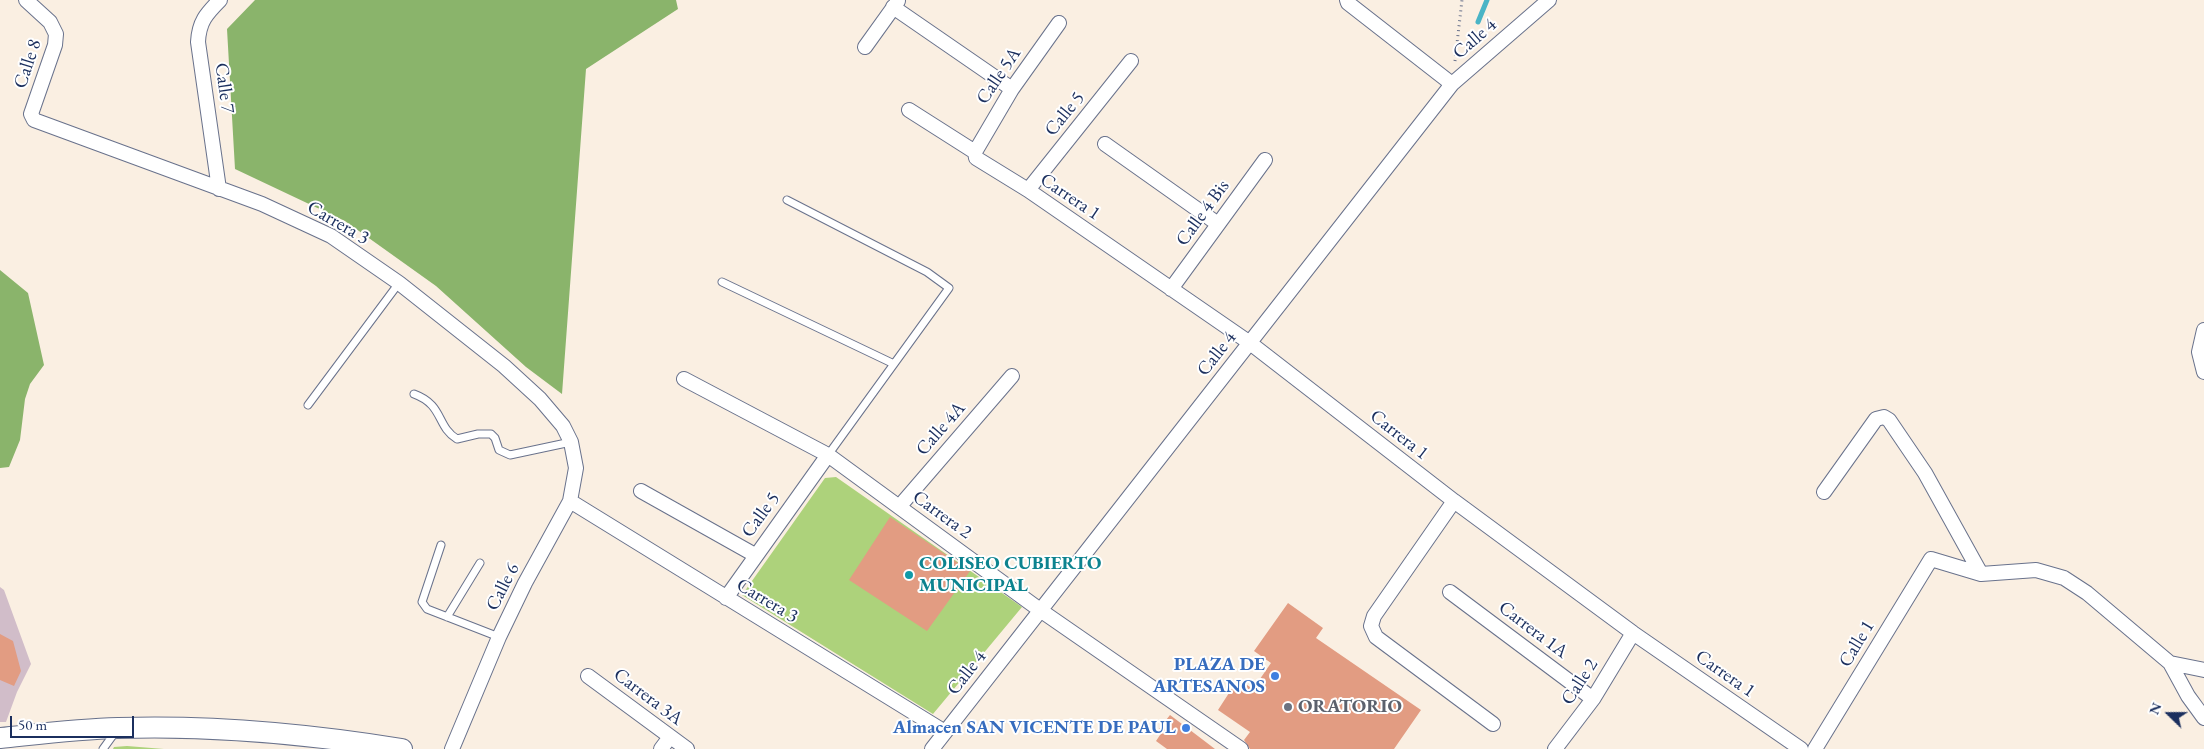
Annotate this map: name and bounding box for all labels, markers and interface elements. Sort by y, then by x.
street label: Calle 4 [1448,14,1502,64]
street label: Calle 8 [9,36,47,92]
street label: Calle 5A [972,43,1026,109]
street label: Calle 7 [209,61,239,115]
street label: Calle 5 [1040,87,1090,141]
street label: Carrera 1 [1035,169,1105,225]
street label: Calle 4 Bis [1171,175,1235,251]
street label: Carrera 3 [303,196,373,250]
street label: Calle 4 [1192,327,1242,381]
street label: Calle 4A [912,397,970,461]
street label: Carrera 1 [1365,405,1433,465]
street label: Carrera 2 [908,486,976,544]
street label: Calle 5 [737,488,785,542]
place label: COLISEO CUBIERTO MUNICIPAL [919,553,1101,597]
street label: Calle 6 [481,559,525,615]
marker: COLISEO CUBIERTO MUNICIPAL [903,569,915,581]
street label: Carrera 3 [732,574,802,628]
street label: Carrera 1A [1494,596,1572,664]
street label: Calle 1 [1834,616,1880,672]
street label: Carrera 1 [1691,645,1759,703]
street label: Calle 4 [942,646,992,700]
place label: PLAZA DE ARTESANOS [1153,654,1265,698]
street label: Calle 2 [1557,655,1603,709]
street label: Carrera 3A [609,663,687,731]
marker: PLAZA DE ARTESANOS [1269,670,1281,682]
north arrow [2144,689,2194,739]
place label: ORATORIO [1298,696,1402,718]
text: N [2145,700,2166,717]
marker: ORATORIO [1282,701,1294,713]
scale bar [12,706,136,738]
text: 50 m [18,715,47,734]
place label: Almacen SAN VICENTE DE PAUL [893,717,1176,739]
marker: Almacen SAN VICENTE DE PAUL [1180,722,1192,734]

